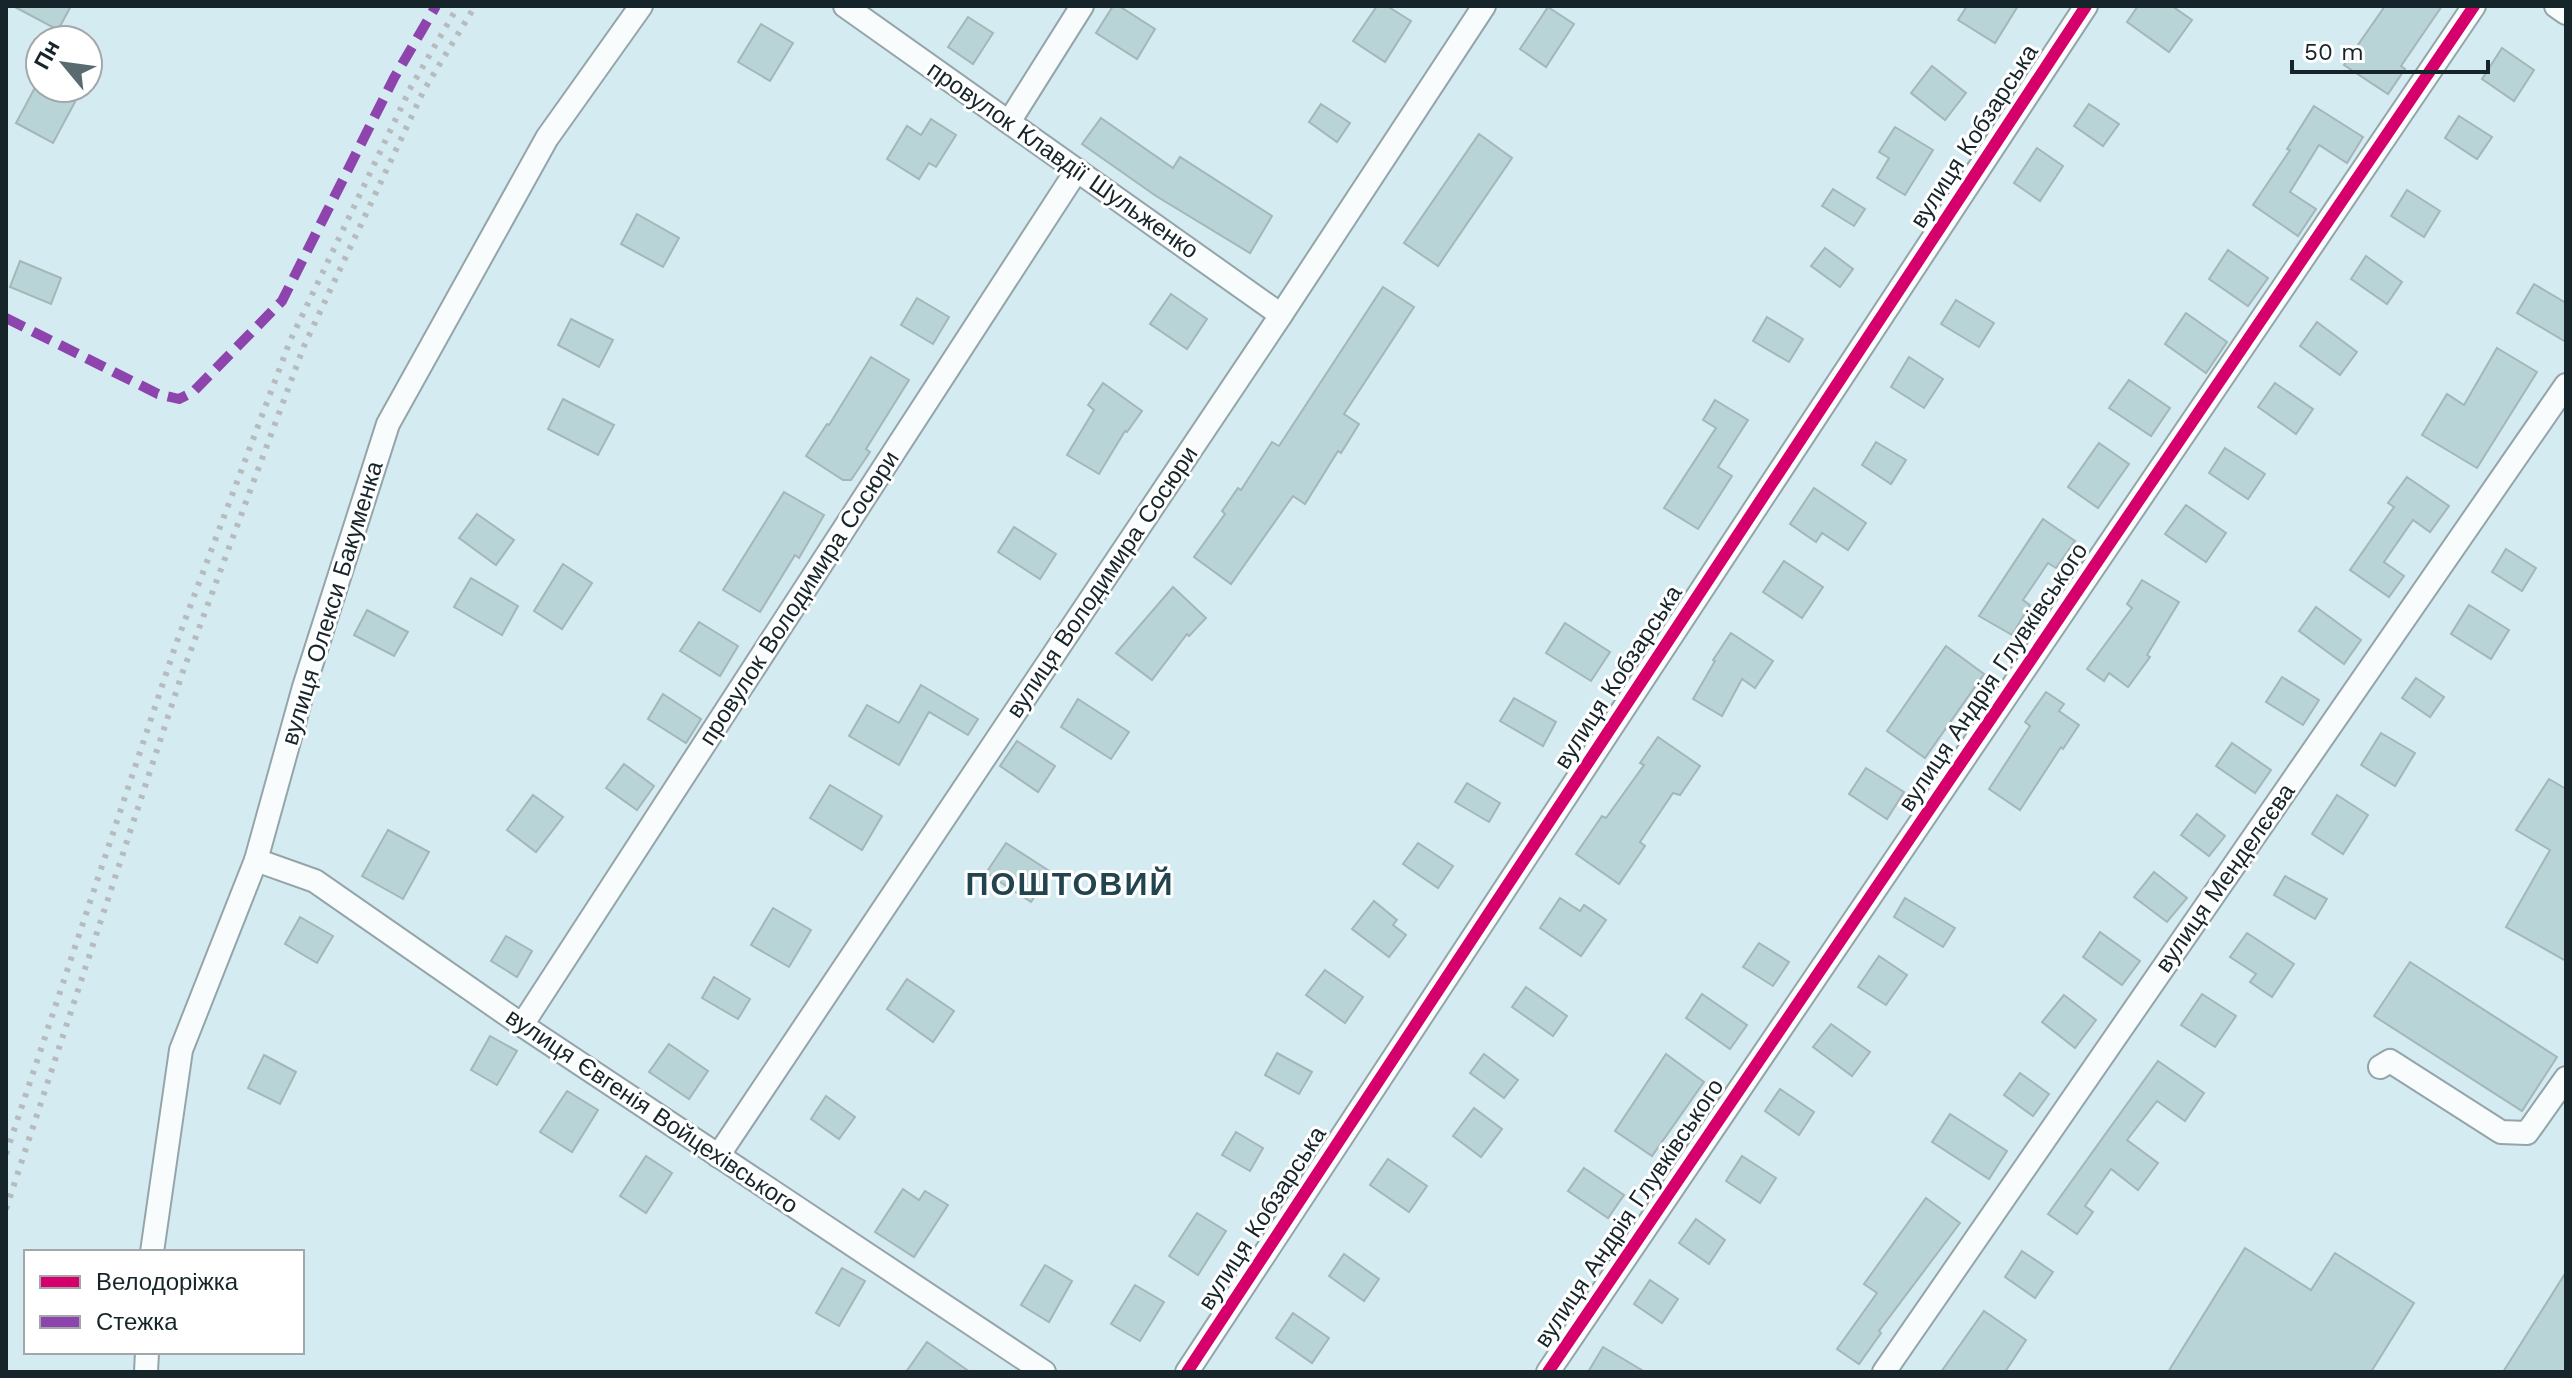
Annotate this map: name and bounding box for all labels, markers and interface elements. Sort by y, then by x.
north arrow [24,24,104,104]
scale bar [2292,24,2488,74]
text: Пн [29,36,65,73]
street label: вулиця Кобзарська [1904,38,2044,233]
text: 50 m [2304,38,2364,66]
street label: провулок Клавдії Шульженко [922,55,1204,265]
street label: вулиця Володимира Сосюри [1000,441,1204,723]
street label: провулок Володимира Сосюри [693,446,905,750]
street label: вулиця Олекси Бакуменка [275,457,389,748]
street label: вулиця Андрія Глувківського [1892,537,2094,817]
street label: вулиця Кобзарська [1548,579,1688,774]
street label: вулиця Менделєєва [2149,778,2301,978]
district label: ПОШТОВИЙ [966,865,1174,903]
street label: вулиця Євгенія Войцехівського [501,1003,803,1219]
street label: вулиця Андрія Глувківського [1528,1073,1730,1353]
street label: вулиця Кобзарська [1192,1120,1332,1315]
legend [24,1250,304,1354]
text: Велодоріжка [96,1268,239,1296]
text: Стежка [96,1308,178,1336]

